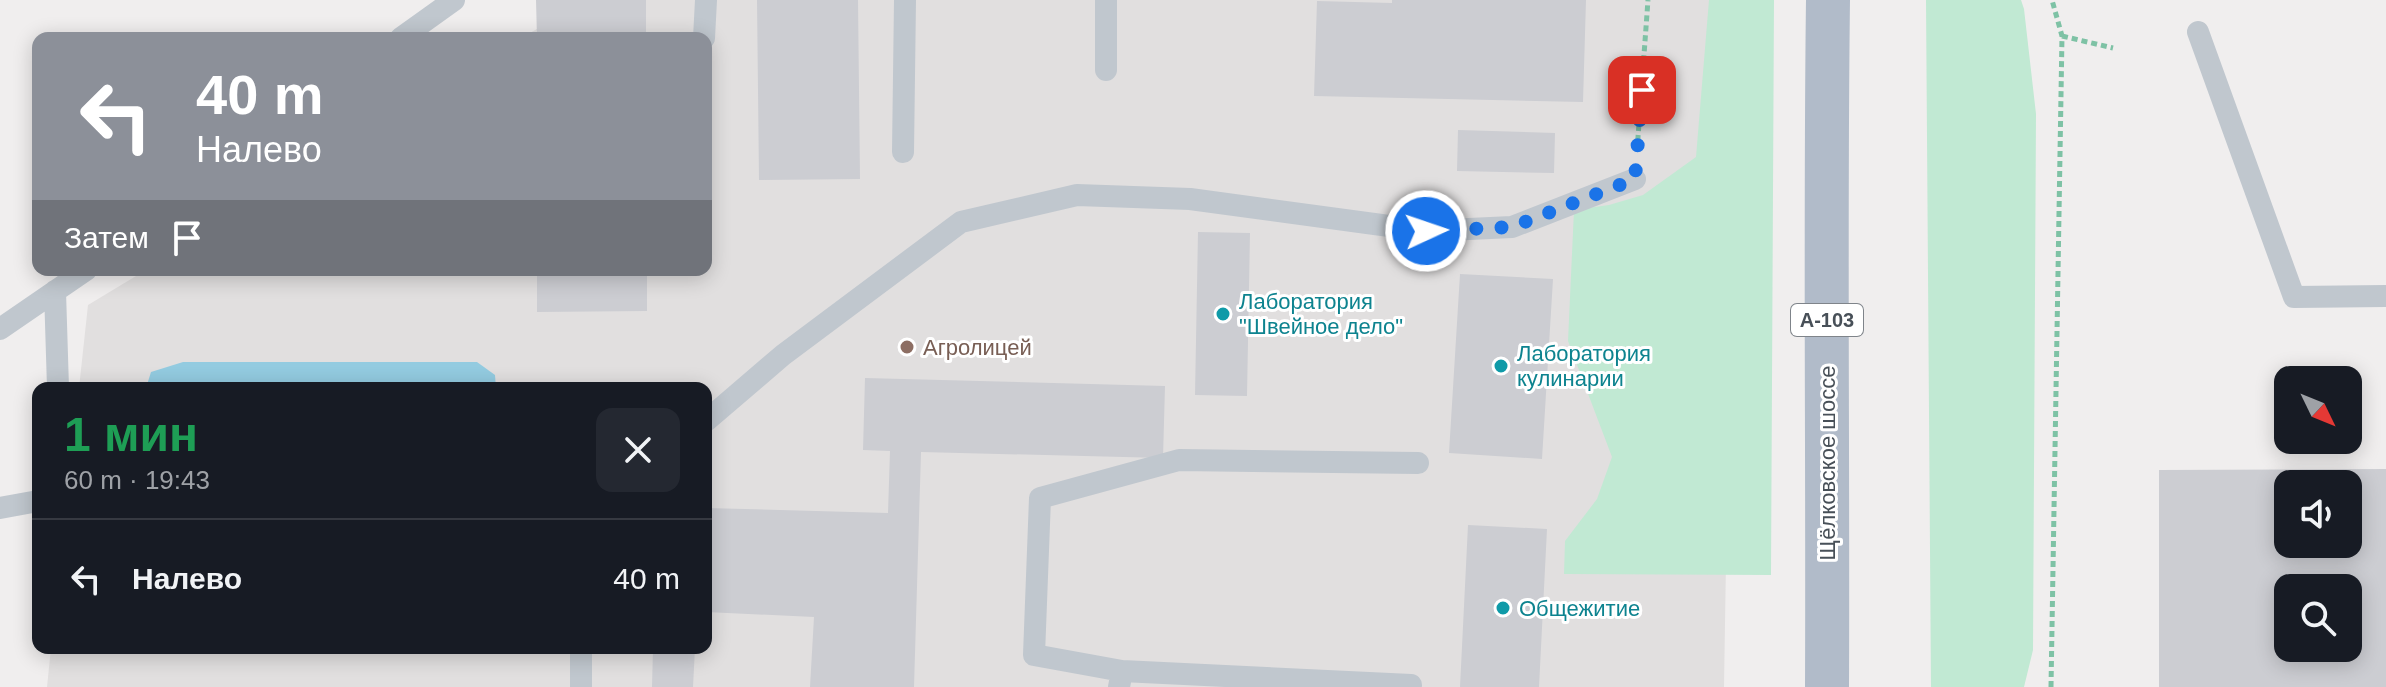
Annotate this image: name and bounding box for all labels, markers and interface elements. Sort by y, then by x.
pin [1608,56,1676,124]
text: 40 m [196,63,324,126]
icon: left [64,64,168,168]
icon: arrive [1620,68,1664,112]
text: Налево [196,129,322,170]
position arrow [1384,189,1468,273]
icon: arrive [165,216,209,260]
text: Затем [64,221,149,254]
place label: Лаборатория "Швейное дело" [1239,289,1403,339]
road number: А-103 [1791,304,1863,336]
marker: Лаборатория "Швейное дело" [1214,305,1232,323]
place label: Агролицей [923,335,1032,360]
marker: Агролицей [898,338,916,356]
place label: Лаборатория кулинарии [1517,341,1651,391]
marker: Лаборатория кулинарии [1492,357,1510,375]
street label: Щёлковское шоссе [1815,366,1840,560]
north arrow [2274,366,2362,454]
map controls [2274,366,2362,662]
text: 1 мин [64,408,198,461]
button: close [596,408,680,492]
text: 60 m · 19:43 [64,465,210,495]
button: sound [2274,470,2362,558]
icon: left [64,557,108,601]
text: Налево [132,562,242,595]
text: 40 m [613,562,680,595]
button: search [2274,574,2362,662]
place label: Общежитие [1519,596,1640,621]
marker: Общежитие [1494,599,1512,617]

